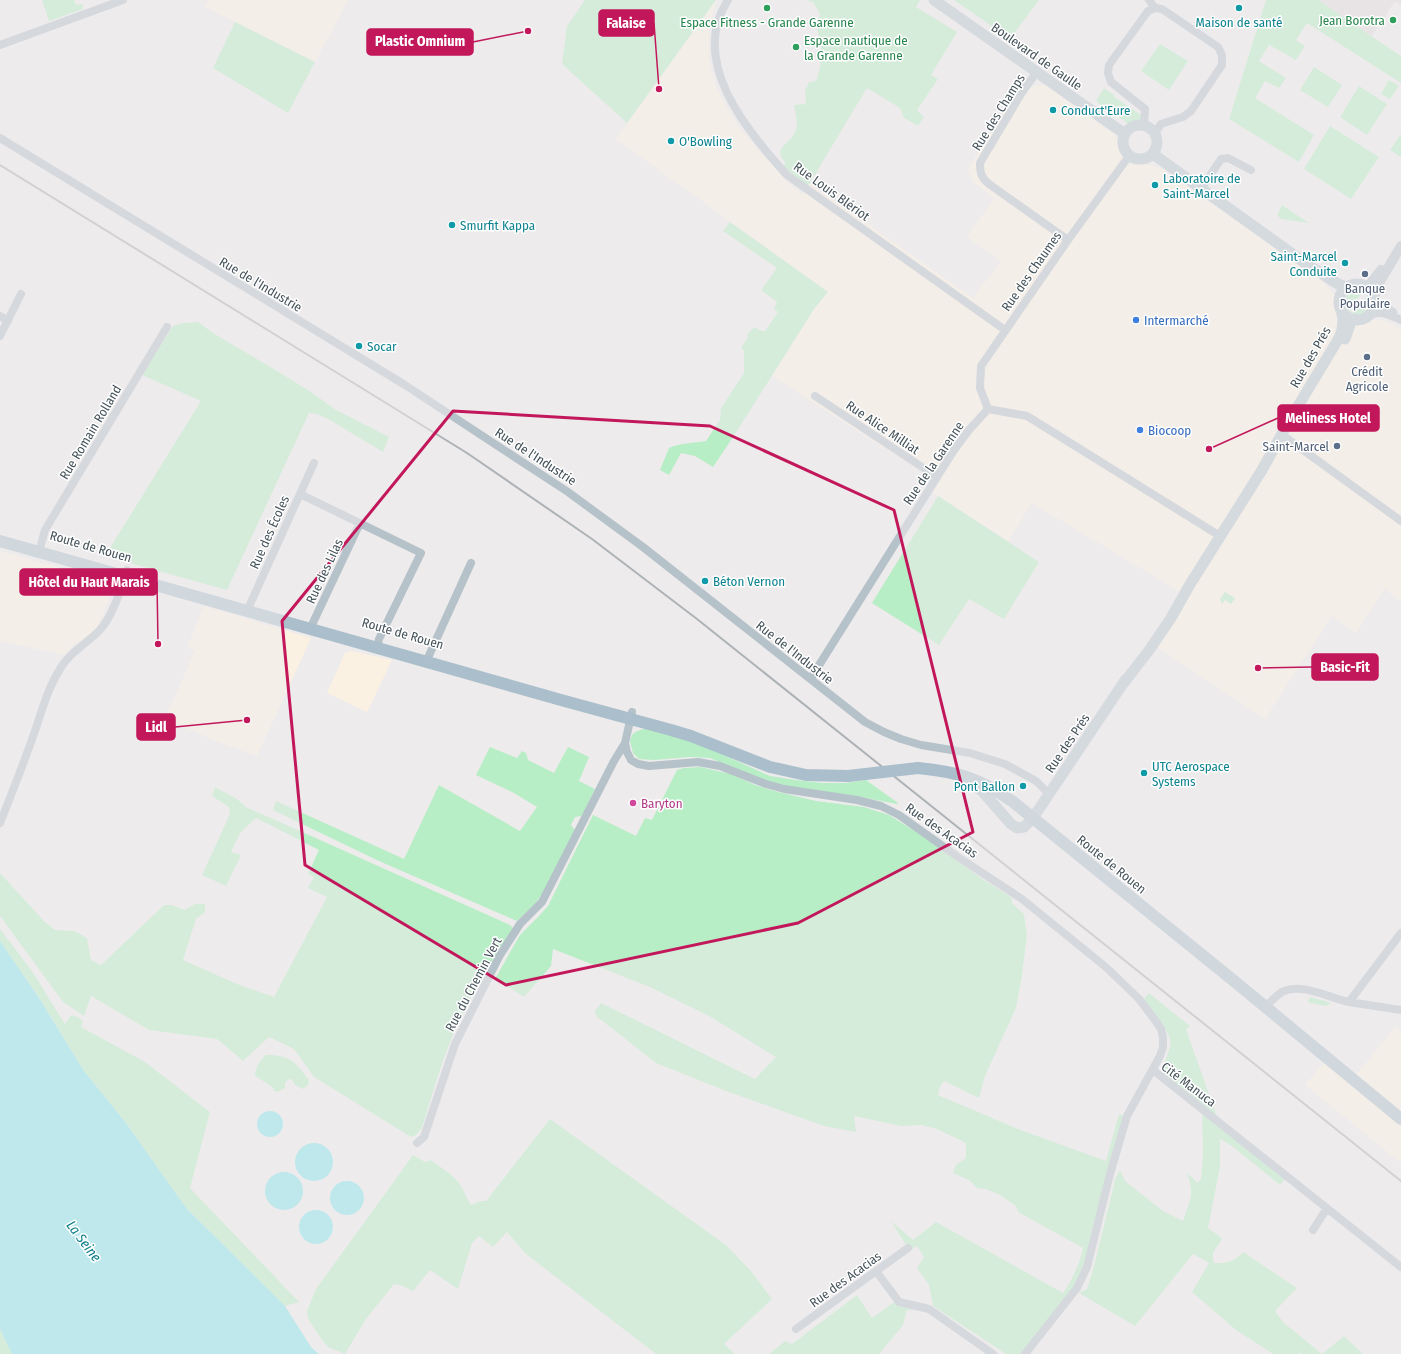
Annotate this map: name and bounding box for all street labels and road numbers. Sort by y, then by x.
street label: Boulevard de Gaulle [989,20,1085,93]
street label: Rue des Champs [969,71,1028,153]
street label: Rue Louis Blériot [791,159,873,224]
street label: Rue des Chaumes [998,228,1065,314]
street label: Rue de l'Industrie [217,254,305,315]
street label: Rue des Prés [1287,324,1334,390]
street label: Rue Romain Rolland [56,382,125,482]
street label: Rue Alice Milliat [843,397,923,458]
street label: Rue de la Garenne [900,419,967,508]
street label: Rue de l'Industrie [492,425,579,488]
street label: Rue des Écoles [247,493,292,571]
street label: Route de Rouen [48,528,133,565]
street label: Rue des Lilas [303,536,346,606]
street label: Route de Rouen [360,615,445,652]
street label: Rue de l'Industrie [753,618,836,687]
street label: Rue des Prés [1042,711,1093,776]
street label: Rue des Acacias [903,800,981,861]
street label: Route de Rouen [1074,832,1149,897]
street label: Rue du Chemin Vert [442,934,505,1034]
street label: Cité Manuca [1158,1059,1219,1110]
street label: Rue des Acacias [807,1248,884,1310]

